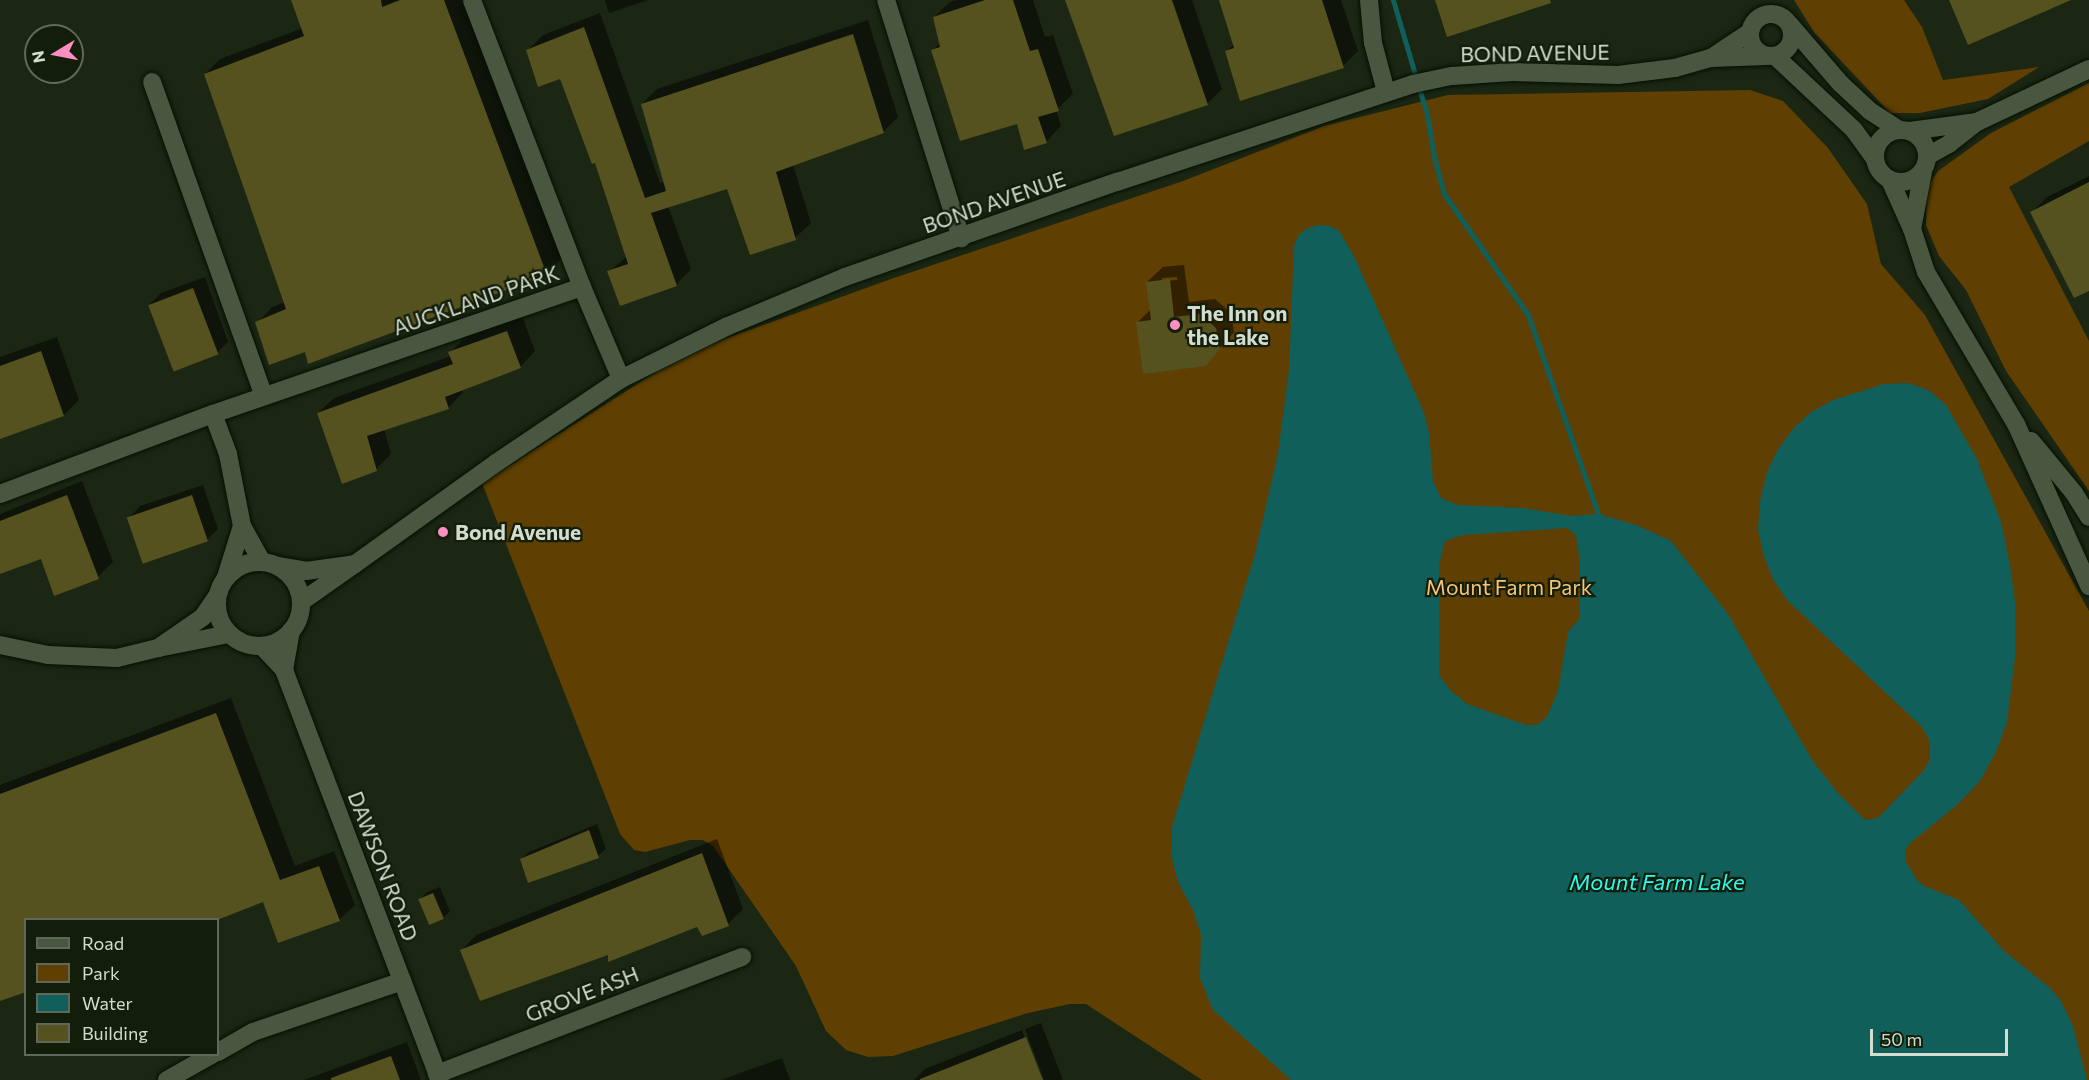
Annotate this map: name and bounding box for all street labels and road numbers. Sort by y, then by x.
street label: BOND AVENUE [1460,39,1610,67]
street label: BOND AVENUE [919,166,1069,238]
street label: AUCKLAND PARK [390,260,562,340]
street label: DAWSON ROAD [343,788,423,944]
street label: GROVE ASH [522,961,642,1027]

